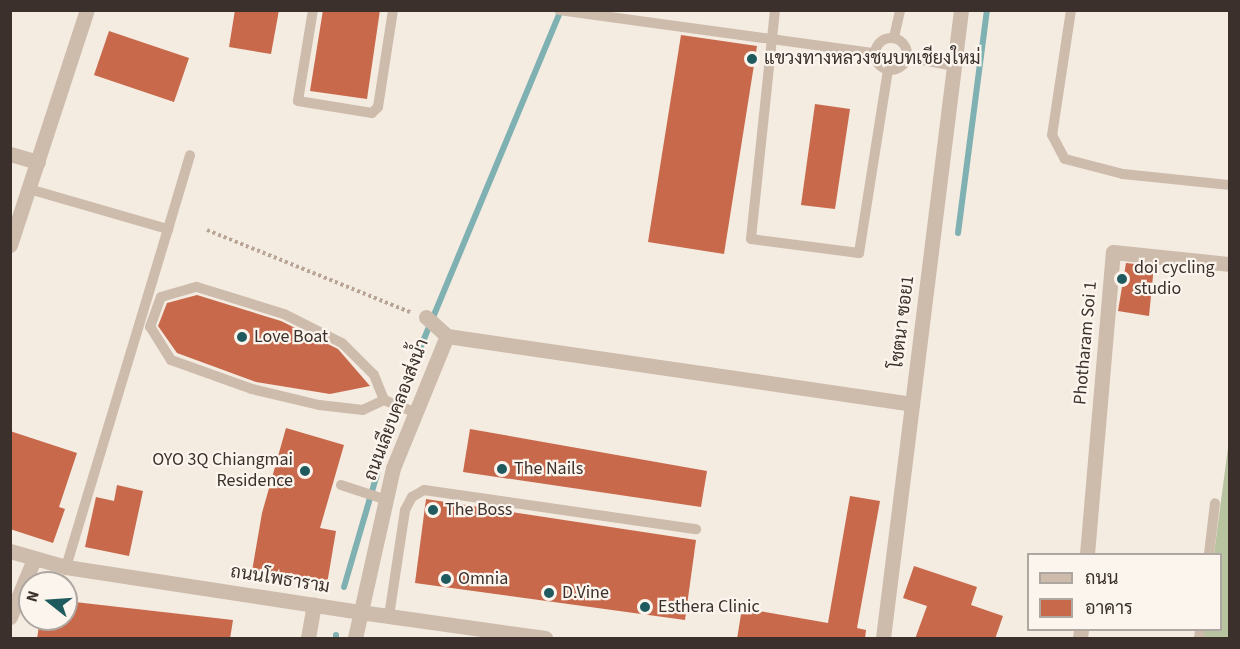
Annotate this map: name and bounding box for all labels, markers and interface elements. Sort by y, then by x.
place label: แขวงทางหลวงชนบทเชียงใหม่ [764,48,981,70]
marker: แขวงทางหลวงชนบทเชียงใหม่ [745,52,759,66]
place label: doi cycling studio [1134,258,1215,300]
marker: doi cycling studio [1115,272,1129,286]
street label: โชตนา ซอย1 [887,274,919,370]
street label: Photharam Soi 1 [1070,280,1102,406]
place label: Love Boat [254,326,328,348]
marker: Love Boat [235,330,249,344]
street label: ถนนเลียบคลองส่งน้ำ [360,336,434,484]
place label: OYO 3Q Chiangmai Residence [152,450,293,492]
place label: The Nails [514,458,583,480]
marker: The Nails [495,462,509,476]
marker: OYO 3Q Chiangmai Residence [298,464,312,478]
place label: The Boss [445,499,512,521]
marker: The Boss [426,503,440,517]
legend [1027,553,1222,631]
street label: ถนนโพธาราม [229,561,331,599]
text: ถนน [1085,566,1118,591]
place label: Omnia [458,568,508,590]
north arrow [18,571,78,631]
marker: Omnia [439,572,453,586]
place label: D.Vine [562,582,609,604]
marker: D.Vine [540,584,558,602]
text: N [21,588,45,605]
place label: Esthera Clinic [658,596,760,618]
text: อาคาร [1085,596,1133,621]
marker: Esthera Clinic [636,598,654,616]

